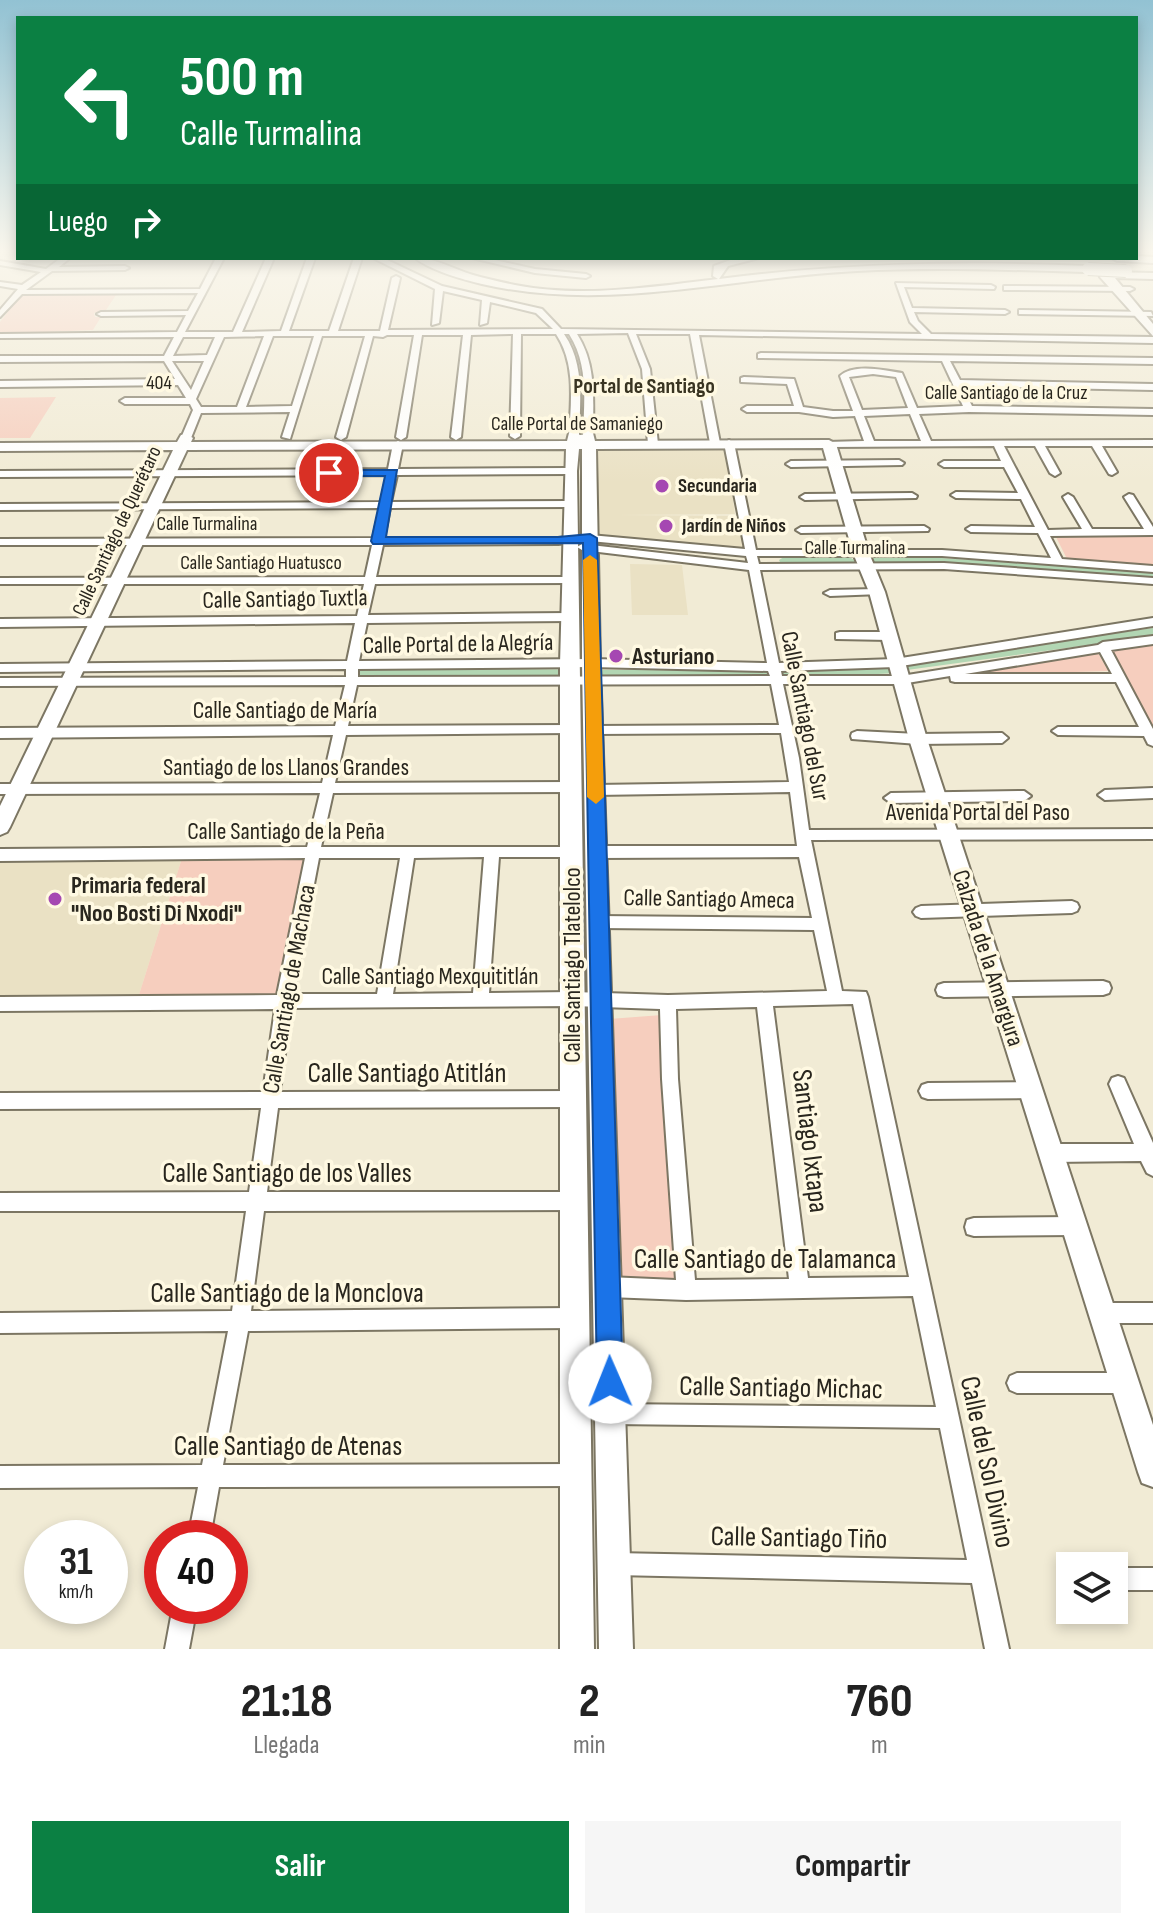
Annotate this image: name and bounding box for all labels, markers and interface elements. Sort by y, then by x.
text: 500 m [180,45,304,112]
icon: left [48,48,152,152]
text: Calle Turmalina [180,113,362,156]
icon: right [124,200,168,244]
text: Luego [48,204,108,240]
street label: 404 [146,371,172,395]
district label: Portal de Santiago [573,373,715,400]
street label: Calle Santiago de la Cruz [925,381,1087,405]
street label: Calle Portal de Samaniego [491,412,663,436]
pin [295,439,363,507]
street label: Calle Santiago de Querétaro [67,442,167,620]
icon: arrive [307,451,351,495]
place label: Secundaria [678,474,757,498]
marker: Secundaria [653,477,671,495]
street label: Calle Turmalina [156,512,258,536]
place label: Jardín de Niños [681,514,786,538]
marker: Jardín de Niños [657,517,675,535]
street label: Calle Turmalina [804,536,906,560]
street label: Calle Santiago Huatusco [180,551,342,575]
street label: Calle Santiago Tuxtla [202,583,368,615]
street label: Calle Portal de la Alegría [362,628,554,660]
street label: Calle Santiago del Sur [774,629,836,803]
place label: Asturiano [631,642,714,671]
marker: Asturiano [607,647,625,665]
street label: Calle Santiago de María [193,696,377,725]
street label: Santiago de los Llanos Grandes [163,753,409,782]
street label: Avenida Portal del Paso [885,798,1070,827]
street label: Calle Santiago de la Peña [187,817,385,846]
street label: Calzada de la Amargura [946,866,1030,1050]
street label: Calle Santiago Tlatelolco [558,867,587,1063]
place label: Primaria federal "Noo Bosti Di Nxodi" [71,871,242,928]
street label: Calle Santiago de Machaca [256,882,322,1096]
street label: Calle Santiago Ameca [623,883,795,915]
marker: Primaria federal "Noo Bosti Di Nxodi" [46,890,64,908]
street label: Calle Santiago Mexquititlán [322,962,538,991]
street label: Calle Santiago Atitlán [308,1057,506,1090]
street label: Santiago Ixtapa [785,1067,835,1215]
street label: Calle Santiago de los Valles [162,1157,412,1190]
street label: Calle Santiago de Talamanca [634,1243,896,1276]
street label: Calle Santiago de la Monclova [150,1277,424,1310]
position arrow [568,1340,652,1424]
street label: Calle Santiago Michac [679,1370,883,1406]
street label: Calle del Sol Divino [953,1373,1021,1551]
street label: Calle Santiago de Atenas [174,1430,402,1463]
speed limit sign: 40 [144,1520,248,1624]
street label: Calle Santiago Tiño [710,1520,888,1556]
text: 31 [59,1538,93,1586]
map controls [1056,1552,1128,1624]
button: layers [1056,1552,1128,1624]
text: km/h [59,1580,93,1604]
text: 21:18 [240,1673,333,1730]
text: 2 [579,1673,600,1730]
text: 760 [846,1673,913,1730]
text: Llegada [254,1730,319,1761]
text: min [573,1730,606,1761]
text: m [871,1730,888,1761]
button: Salir [32,1821,569,1913]
button: Compartir [585,1821,1121,1913]

